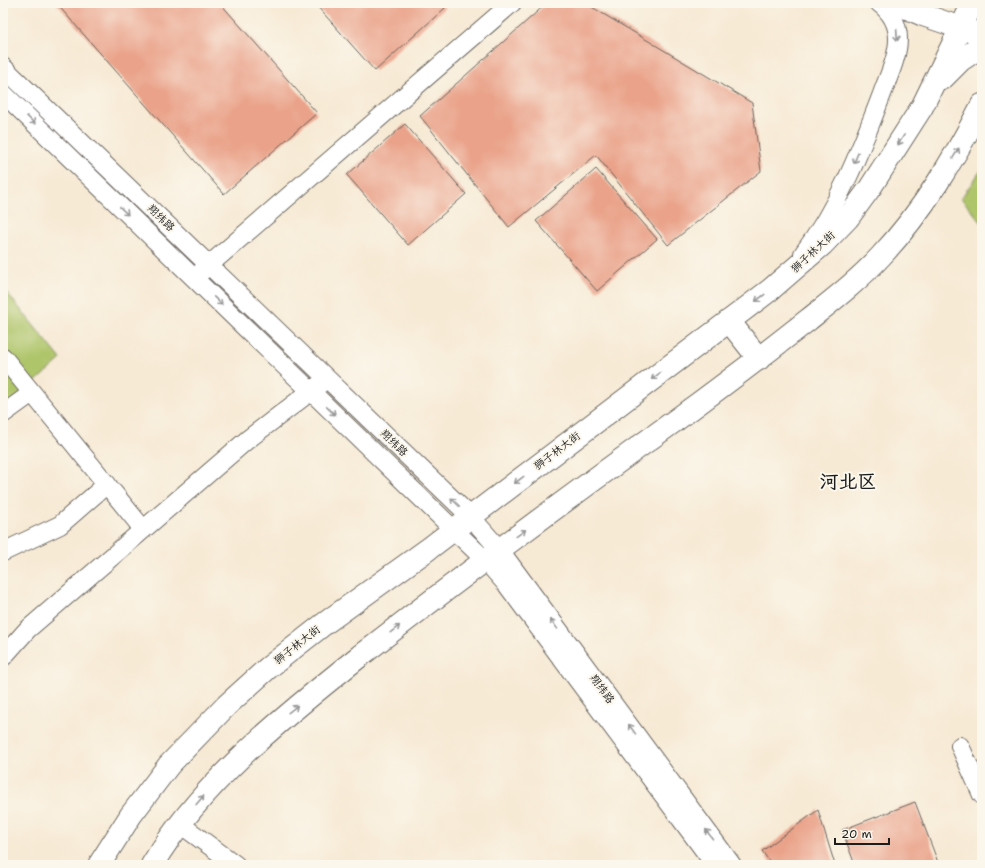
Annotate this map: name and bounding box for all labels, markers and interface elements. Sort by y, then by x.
one-way arrow [894,28,901,41]
one-way arrow [26,115,36,125]
one-way arrow [897,134,906,145]
one-way arrow [953,147,961,159]
one-way arrow [852,151,860,163]
street label: 翔纬路 [144,201,178,235]
one-way arrow [119,206,129,216]
street label: 狮子林大街 [788,227,839,276]
one-way arrow [754,294,765,302]
one-way arrow [213,296,223,306]
one-way arrow [651,372,662,381]
one-way arrow [326,406,336,415]
street label: 翔纬路 [377,426,411,460]
street label: 狮子林大街 [531,428,584,474]
district label: 河北区 [819,469,877,494]
one-way arrow [514,476,525,484]
one-way arrow [450,497,460,506]
one-way arrow [515,529,526,537]
one-way arrow [550,619,559,630]
street label: 狮子林大街 [271,622,324,668]
one-way arrow [389,624,400,633]
street label: 翔纬路 [586,671,618,707]
one-way arrow [287,705,298,714]
one-way arrow [627,723,636,734]
one-way arrow [196,795,205,805]
scale bar [835,820,889,846]
text: 20 m [841,826,872,842]
one-way arrow [704,828,713,839]

